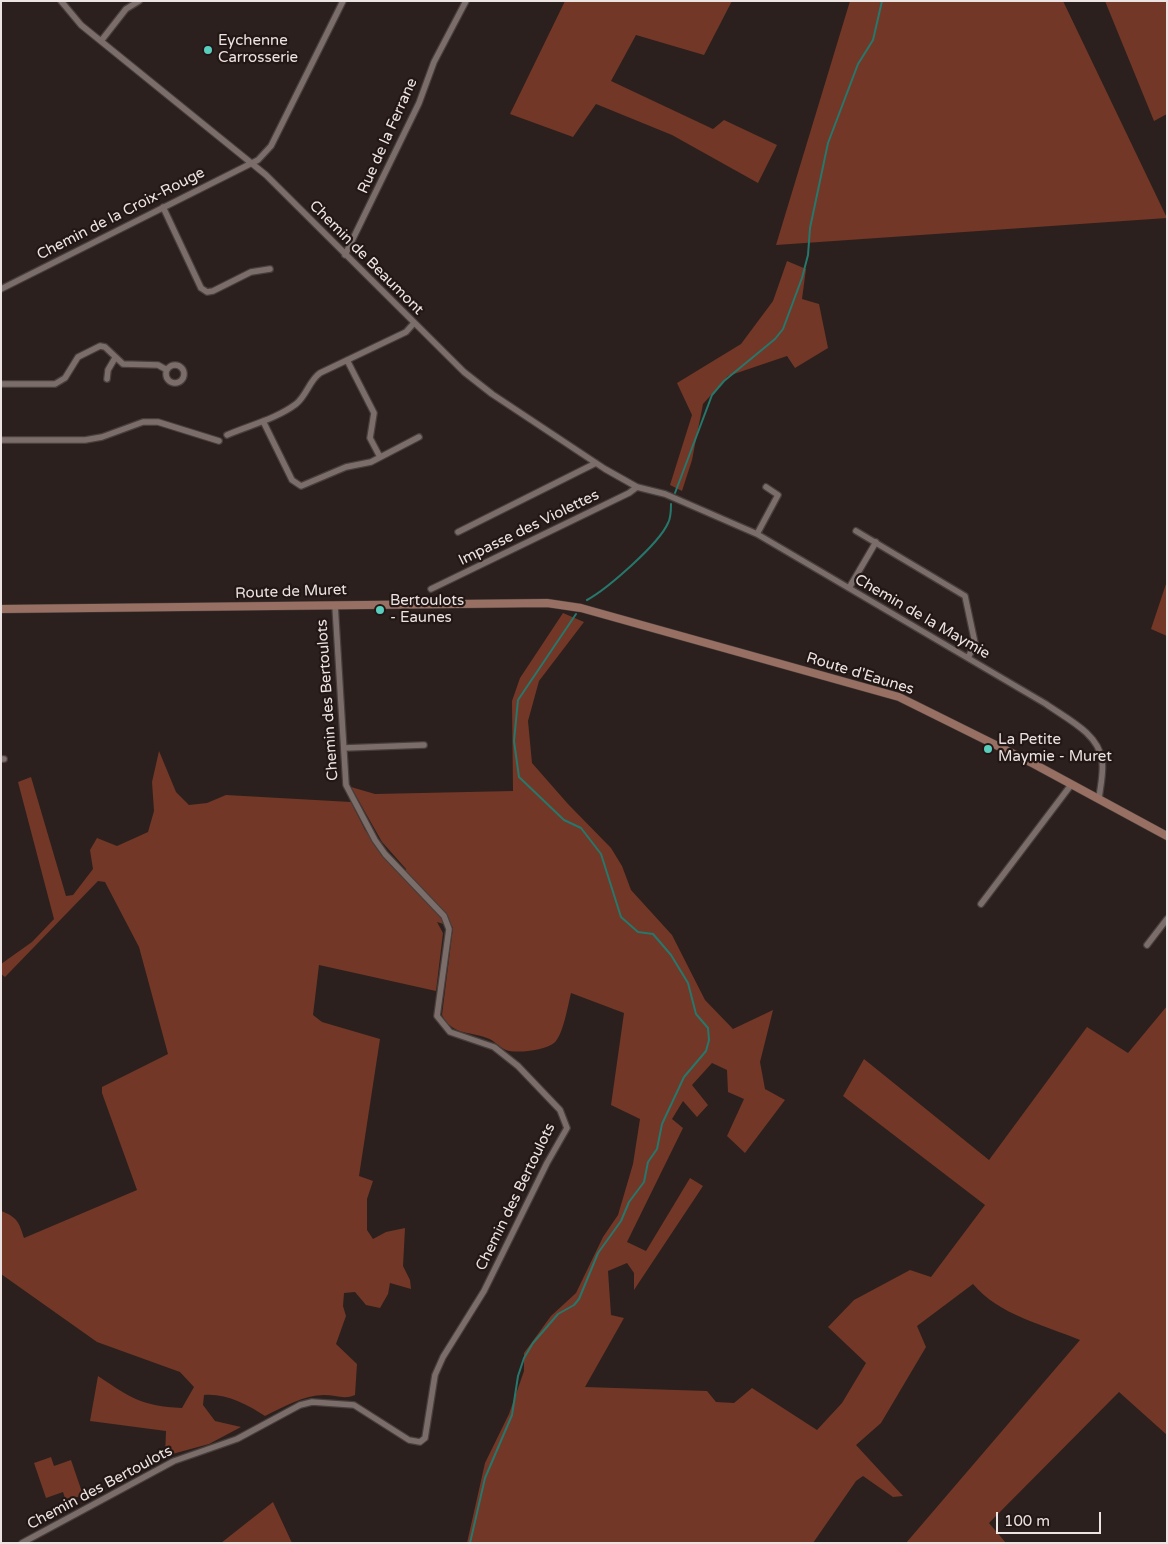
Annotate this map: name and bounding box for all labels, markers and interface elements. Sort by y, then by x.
place label: Eychenne Carrosserie [218,32,298,67]
marker: Eychenne Carrosserie [202,44,214,56]
street label: Rue de la Ferrane [354,75,422,197]
street label: Chemin de la Croix-Rouge [34,164,208,264]
street label: Chemin de Beaumont [305,197,427,319]
street label: Impasse des Violettes [456,486,602,570]
street label: Chemin de la Maymie [851,571,993,663]
street label: Route de Muret [235,581,347,603]
place label: Bertoulots - Eaunes [390,592,464,627]
marker: Bertoulots - Eaunes [374,604,386,616]
street label: Chemin des Bertoulots [313,619,343,781]
street label: Route d'Eaunes [804,649,916,699]
place label: La Petite Maymie - Muret [998,731,1112,766]
marker: La Petite Maymie - Muret [982,743,994,755]
street label: Chemin des Bertoulots [472,1120,560,1274]
street label: Chemin des Bertoulots [24,1442,176,1534]
scale bar [998,1502,1103,1534]
text: 100 m [1004,1512,1050,1530]

